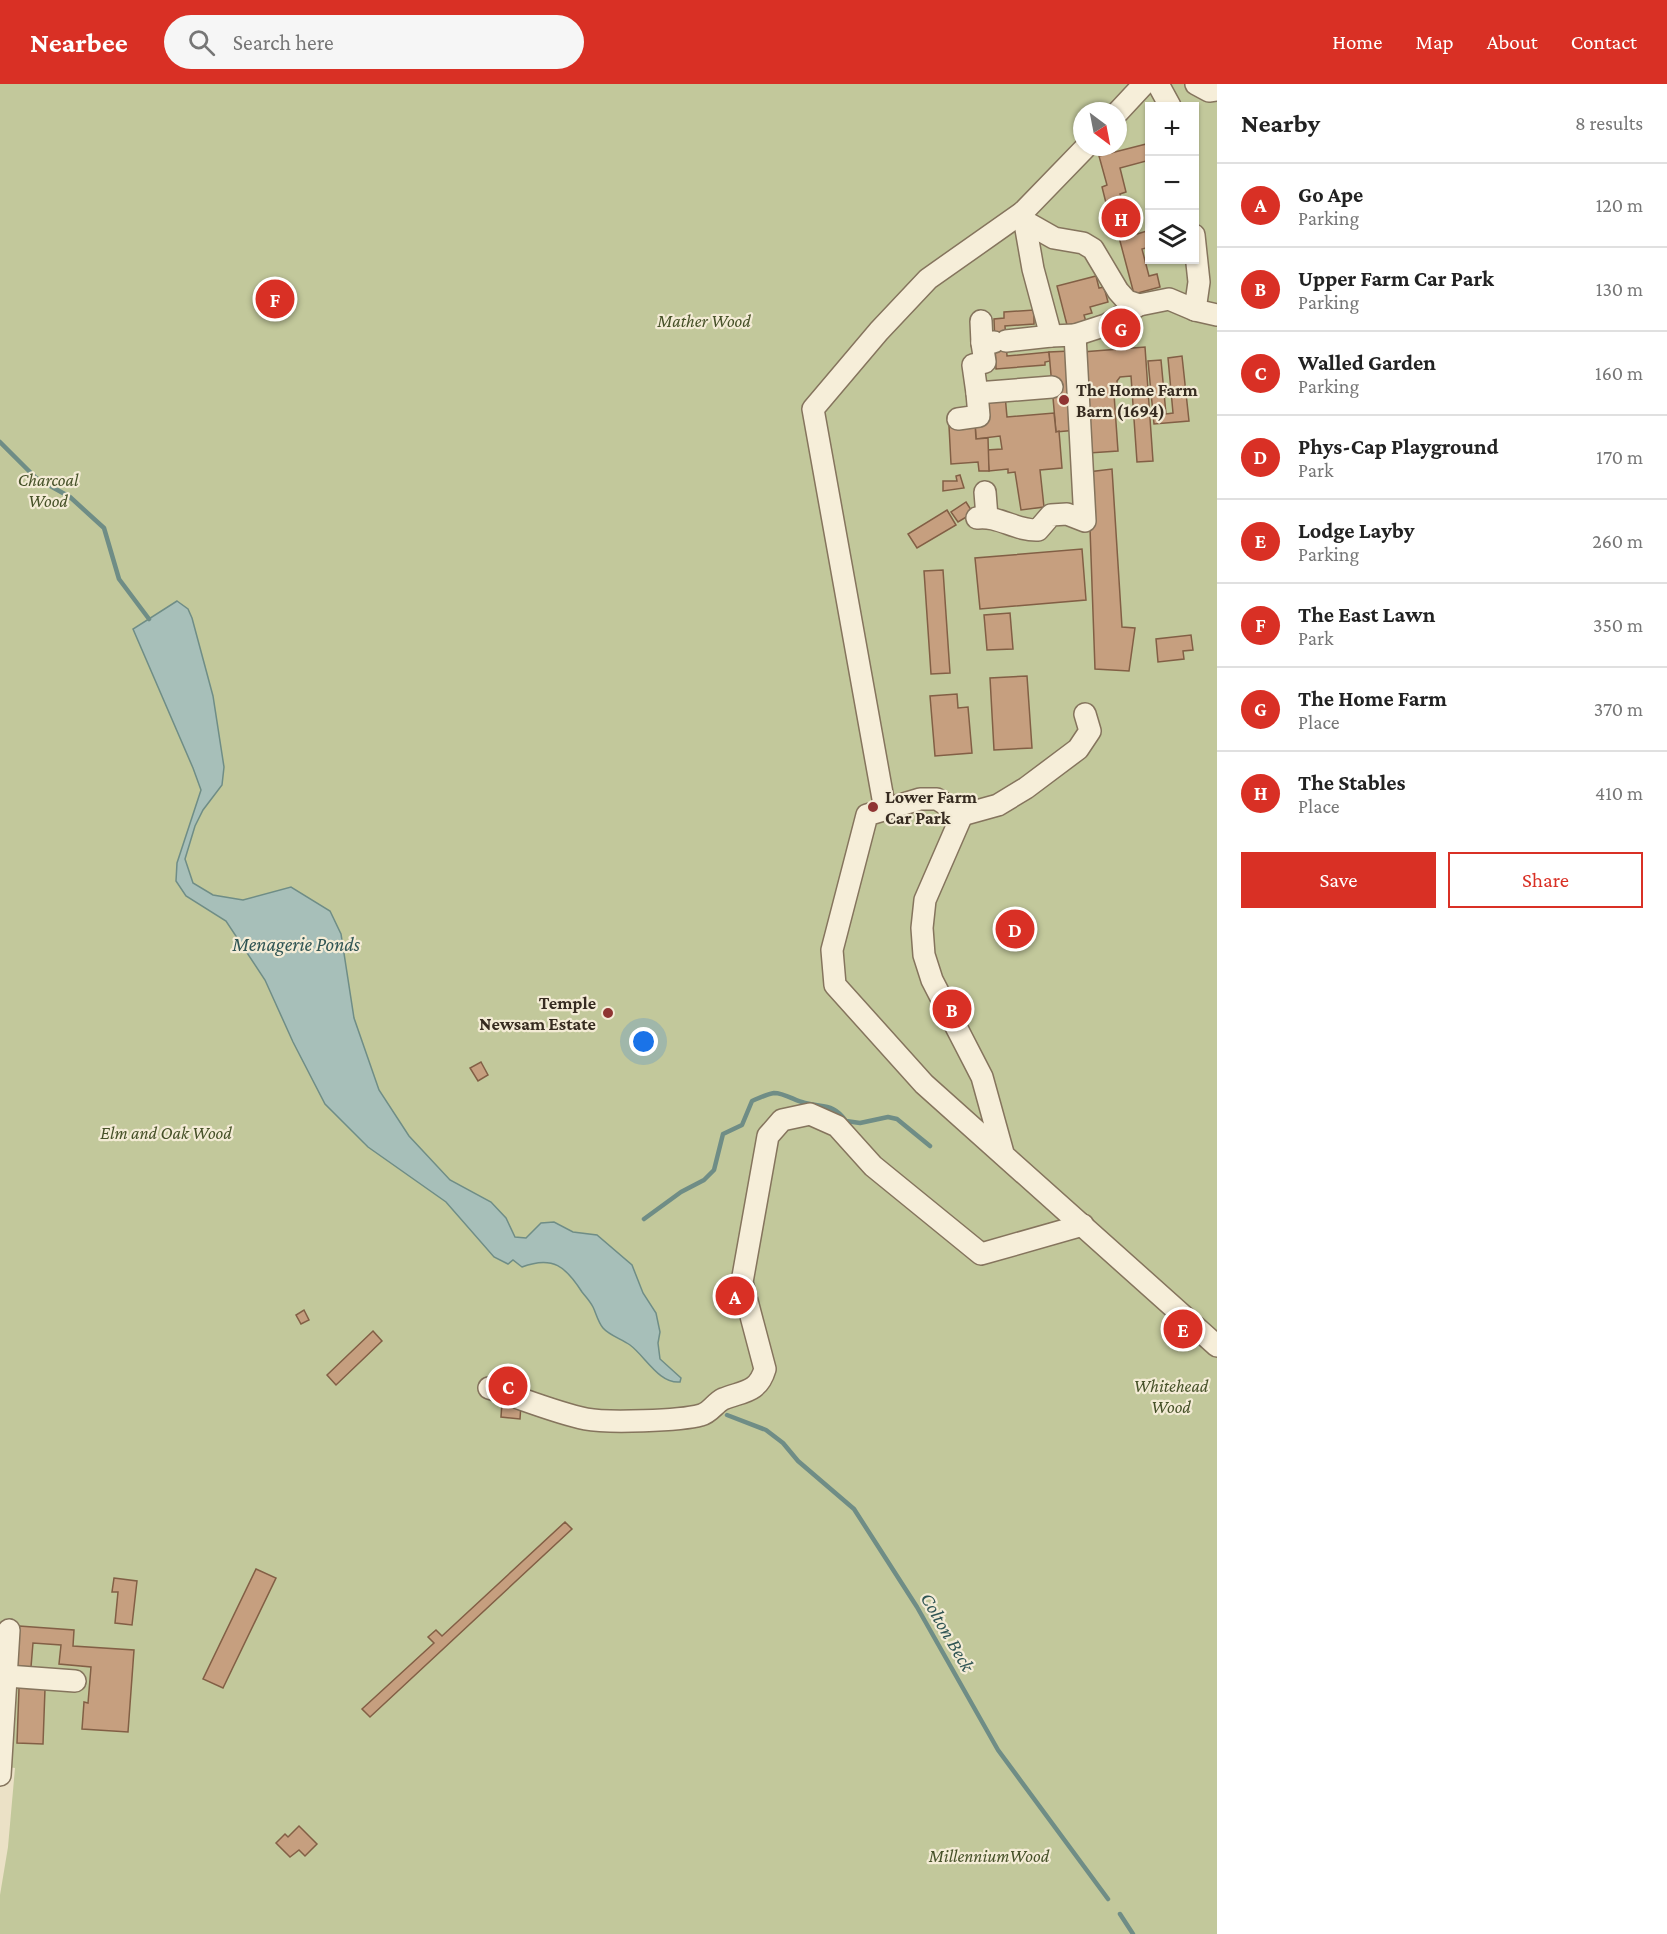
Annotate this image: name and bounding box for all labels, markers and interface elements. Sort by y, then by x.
search box [164,15,584,69]
icon: search [185,26,218,59]
text: Nearbee [30,27,128,58]
text: Search here [233,30,334,55]
text: Home [1332,30,1382,54]
text: Map [1415,30,1454,54]
text: About [1487,30,1538,54]
text: Contact [1571,30,1637,54]
north arrow [1073,102,1127,156]
map controls [1145,102,1199,264]
button: + [1145,102,1199,156]
text: Nearby [1241,109,1320,138]
text: 8 results [1575,112,1643,134]
button: − [1145,156,1199,210]
text: Go Ape [1298,182,1363,207]
text: A [1255,194,1266,216]
text: 120 m [1596,194,1643,216]
pin: H [1102,196,1140,240]
text: Parking [1298,207,1359,229]
button: layers [1145,210,1199,264]
text: Upper Farm Car Park [1298,266,1494,291]
pin: F [256,276,294,322]
text: B [1255,278,1266,300]
text: 130 m [1596,278,1643,300]
text: Parking [1298,291,1359,313]
pin: G [1102,306,1140,350]
park label: Mather Wood [656,311,751,331]
text: Walled Garden [1298,350,1436,375]
text: C [1254,362,1267,384]
text: 160 m [1595,362,1643,384]
text: Parking [1298,375,1359,397]
place label: The Home Farm Barn (1694) [1076,380,1199,422]
marker: The Home Farm Barn (1694) [1057,393,1071,407]
text: Phys-Cap Playground [1298,434,1499,459]
text: D [1254,446,1267,468]
text: 170 m [1596,446,1643,468]
text: Park [1298,459,1334,481]
park label: Charcoal Wood [18,470,79,511]
text: Lodge Layby [1298,518,1414,543]
text: E [1255,530,1266,552]
text: 260 m [1592,530,1643,552]
text: Parking [1298,543,1359,565]
text: The East Lawn [1298,602,1435,627]
text: F [1255,614,1266,636]
text: 350 m [1593,614,1643,636]
text: Park [1298,627,1334,649]
text: The Home Farm [1298,686,1447,711]
text: G [1254,698,1267,720]
text: 370 m [1594,698,1643,720]
text: Place [1298,711,1340,733]
text: The Stables [1298,770,1405,795]
text: H [1254,782,1267,804]
text: 410 m [1595,782,1643,804]
place label: Lower Farm Car Park [885,787,978,828]
text: Place [1298,795,1340,817]
marker: Lower Farm Car Park [866,800,880,814]
button: Save [1241,852,1436,908]
button: Share [1448,852,1643,908]
pin: D [996,906,1034,952]
water label: Menagerie Ponds [231,933,361,956]
pin: B [932,986,972,1032]
place label: Temple Newsam Estate [479,993,596,1034]
marker: Temple Newsam Estate [601,1006,615,1020]
your location [629,1027,658,1056]
park label: Elm and Oak Wood [100,1123,232,1143]
pin: A [716,1274,754,1318]
pin: E [1164,1306,1202,1352]
pin: C [488,1364,528,1408]
park label: Whitehead Wood [1134,1376,1209,1417]
water label: Colton Beck [917,1589,980,1677]
park label: MillenniumWood [928,1846,1050,1866]

